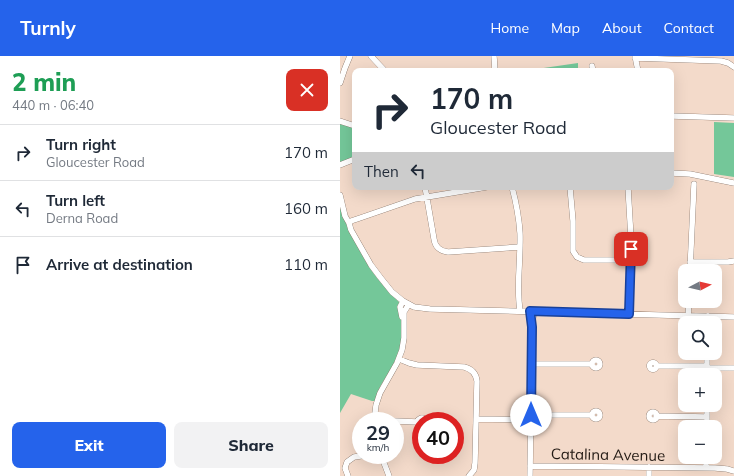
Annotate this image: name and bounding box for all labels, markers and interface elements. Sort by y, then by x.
text: Turnly [20,16,76,40]
text: Home [490,19,529,37]
text: Map [551,19,580,37]
text: About [602,19,642,37]
text: Contact [664,19,714,37]
text: 2 min [12,67,76,97]
button: close [286,69,328,111]
text: 170 m [430,81,513,116]
icon: right [364,84,416,136]
text: 440 m · 06:40 [12,97,94,113]
text: Gloucester Road [430,116,567,139]
text: Turn right [46,135,116,154]
icon: right [12,142,34,164]
text: 170 m [284,143,328,162]
text: Gloucester Road [46,154,145,170]
icon: left [407,160,429,182]
text: Then [364,162,399,181]
text: Turn left [46,191,105,210]
icon: left [12,198,34,220]
text: 160 m [284,199,328,218]
text: Derna Road [46,210,118,226]
pin [614,232,648,266]
icon: arrive [620,238,642,260]
icon: arrive [12,254,34,276]
text: Arrive at destination [46,255,193,274]
text: 110 m [284,255,328,274]
north arrow [678,264,722,308]
map controls [678,264,722,464]
button: search [678,316,722,360]
button: + [678,368,722,412]
position arrow [510,394,552,436]
speed limit sign: 40 [412,412,464,464]
text: 29 [366,420,390,445]
button: − [678,420,722,464]
button: Exit [12,422,166,468]
button: Share [174,422,328,468]
text: km/h [367,441,389,454]
street label: Catalina Avenue [551,444,665,465]

